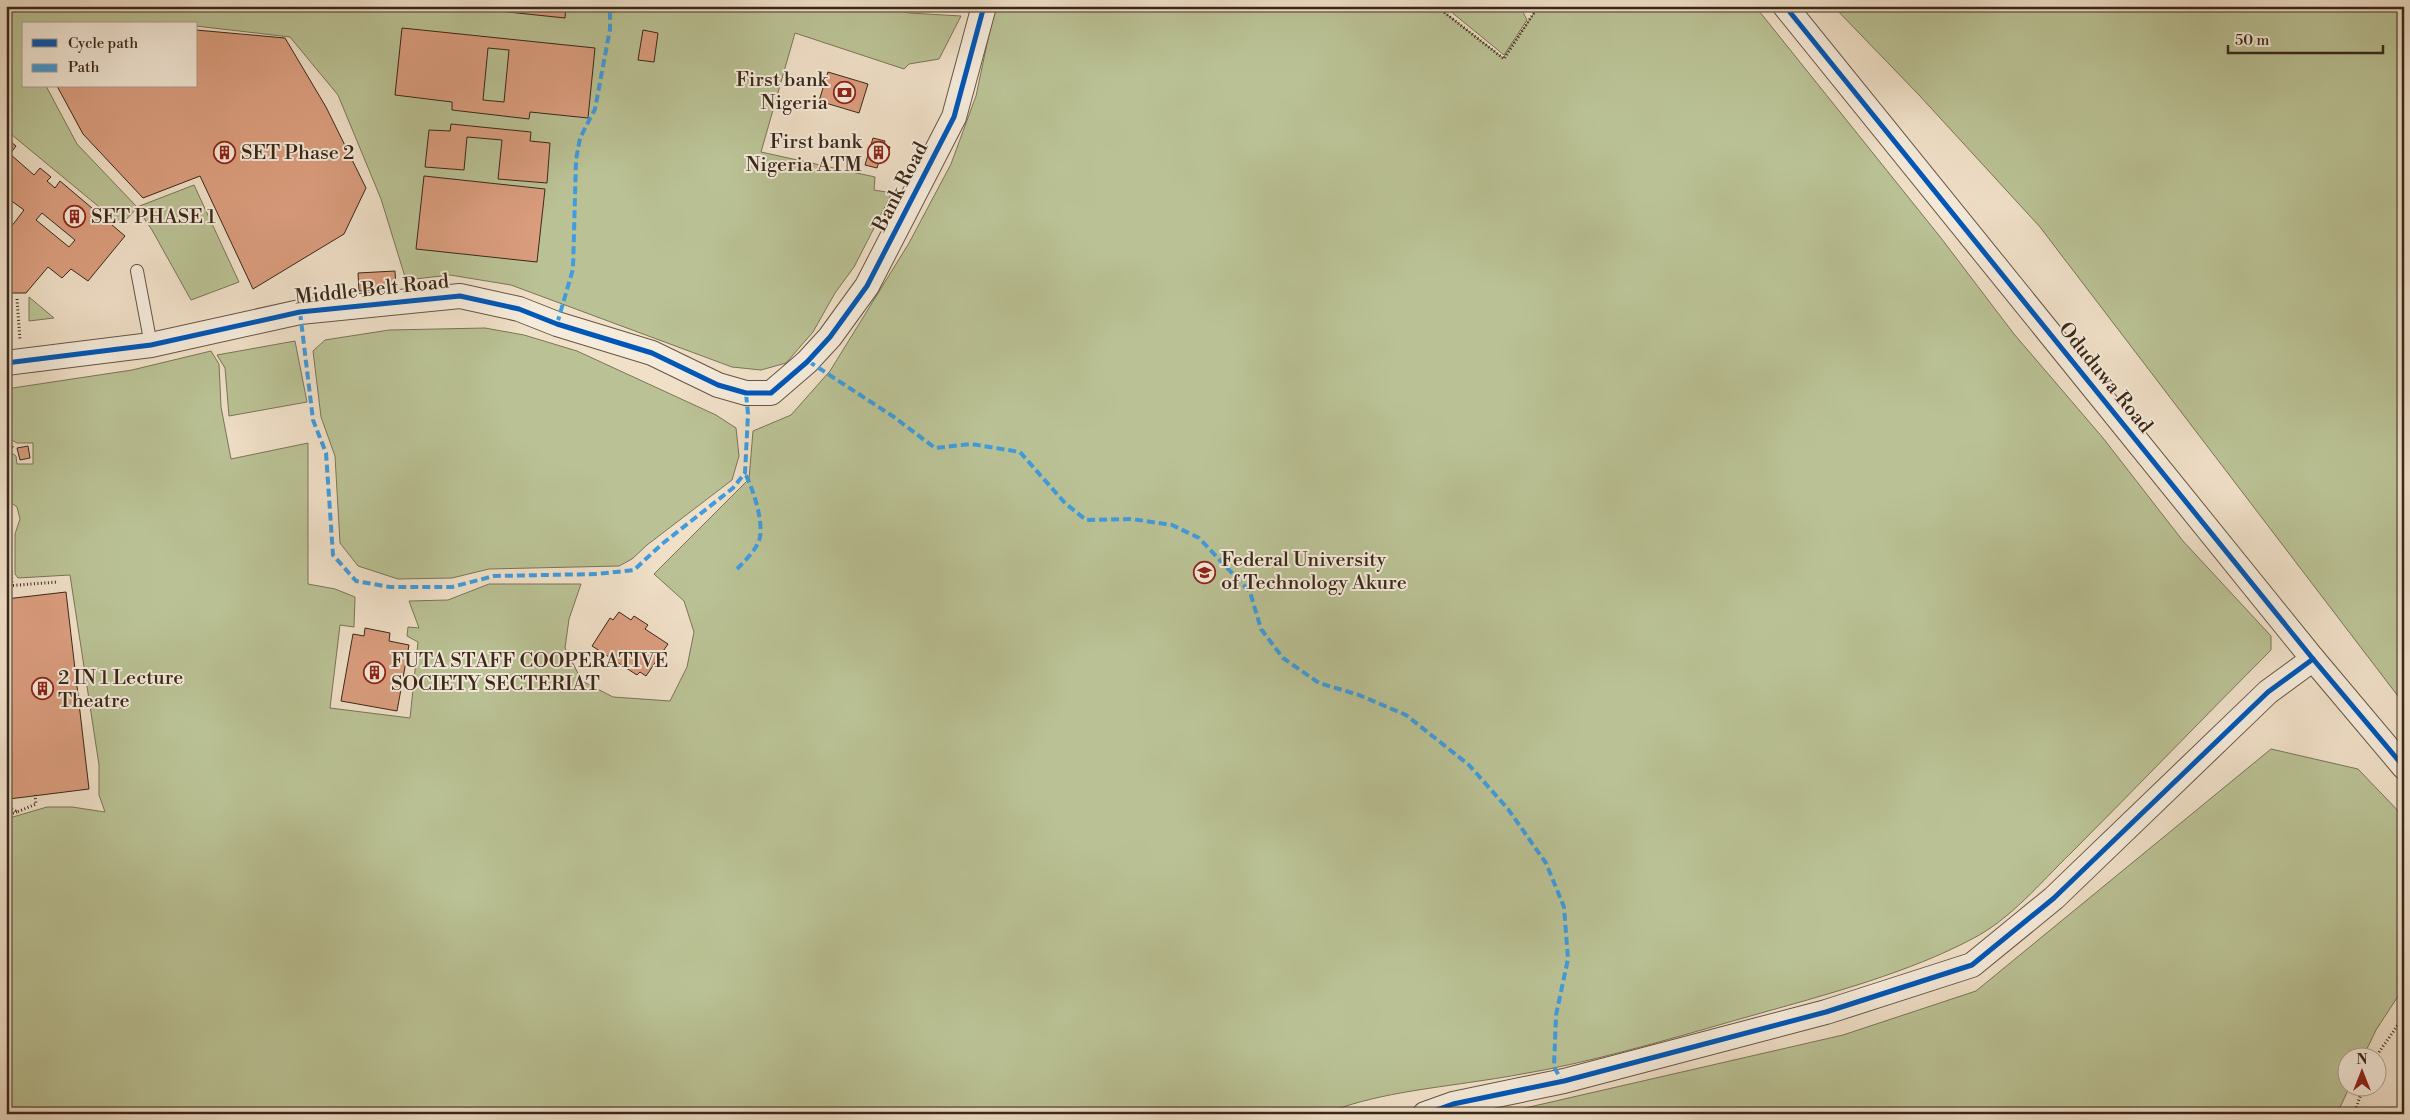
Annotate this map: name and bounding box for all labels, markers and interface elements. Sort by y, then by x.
legend [22,22,198,88]
scale bar [2228,22,2382,54]
text: 50 m [2235,31,2269,50]
text: Cycle path [68,34,138,53]
text: Path [68,58,100,77]
place label: First bank Nigeria [736,68,830,116]
bank icon: First bank Nigeria [832,80,856,104]
place label: First bank Nigeria ATM [745,130,864,178]
street label: Bank Road [867,138,934,237]
building icon: SET Phase 2 [213,141,237,165]
place label: SET Phase 2 [241,141,354,166]
building icon: First bank Nigeria ATM [866,141,890,165]
building icon: SET PHASE 1 [63,205,87,229]
place label: SET PHASE 1 [91,205,216,230]
street label: Middle Belt Road [294,269,451,311]
street label: Oduduwa Road [2053,317,2158,439]
place label: Federal University of Technology Akure [1221,548,1407,596]
school or university icon: Federal University of Technology Akure [1193,560,1217,584]
place label: FUTA STAFF COOPERATIVE SOCIETY SECTERIAT [391,649,668,697]
building icon: FUTA STAFF COOPERATIVE SOCIETY SECTERIAT [363,661,387,685]
place label: 2 IN 1 Lecture Theatre [58,666,183,714]
building icon: 2 IN 1 Lecture Theatre [30,677,54,701]
north arrow [2338,1048,2388,1098]
text: N [2356,1051,2368,1069]

